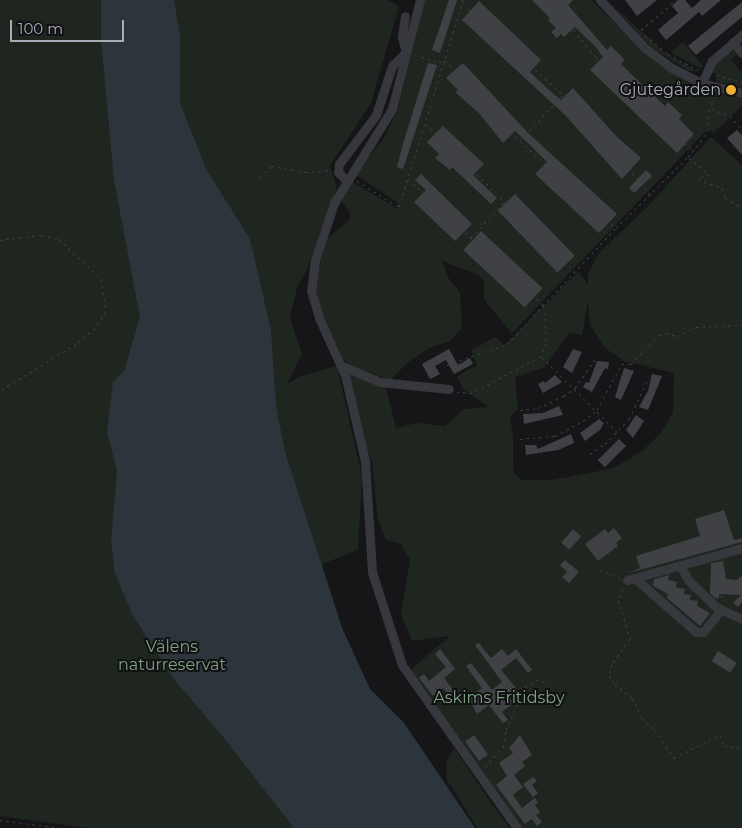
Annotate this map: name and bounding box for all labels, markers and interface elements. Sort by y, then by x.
scale bar [12,10,126,42]
text: 100 m [18,19,63,38]
place label: Gjutegården [620,80,721,100]
marker: Gjutegården [725,84,737,96]
park label: Välens naturreservat [118,637,226,675]
park label: Askims Fritidsby [433,688,565,708]

